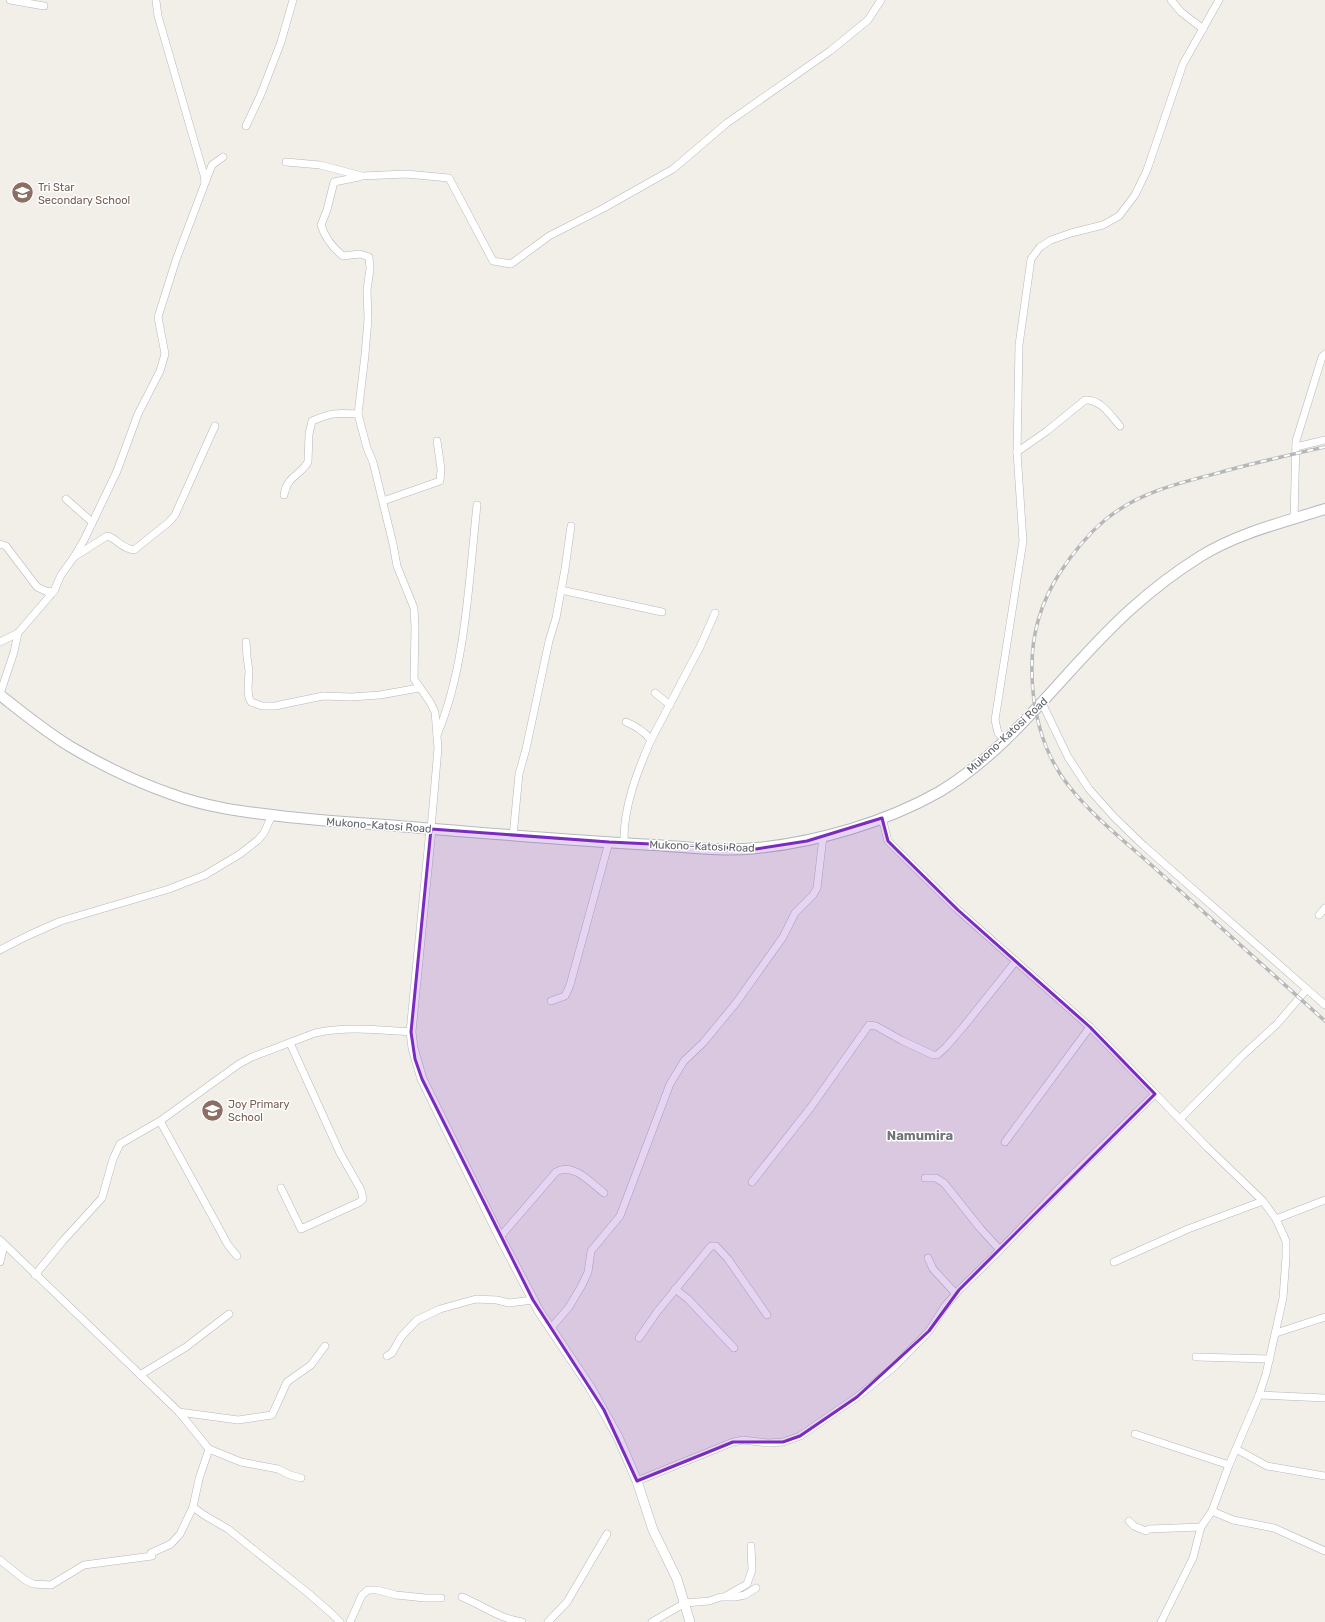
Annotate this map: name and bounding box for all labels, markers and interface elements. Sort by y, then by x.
school or university icon: Tri Star Secondary School [10,180,36,206]
place label: Tri Star Secondary School [38,181,130,207]
street label: Mukono-Katosi Road [964,695,1050,776]
street label: Mukono-Katosi Road [326,815,432,836]
street label: Mukono-Katosi Road [649,838,755,855]
school or university icon: Joy Primary School [199,1097,225,1123]
place label: Joy Primary School [228,1098,290,1124]
district label: Namumira [887,1128,953,1143]

